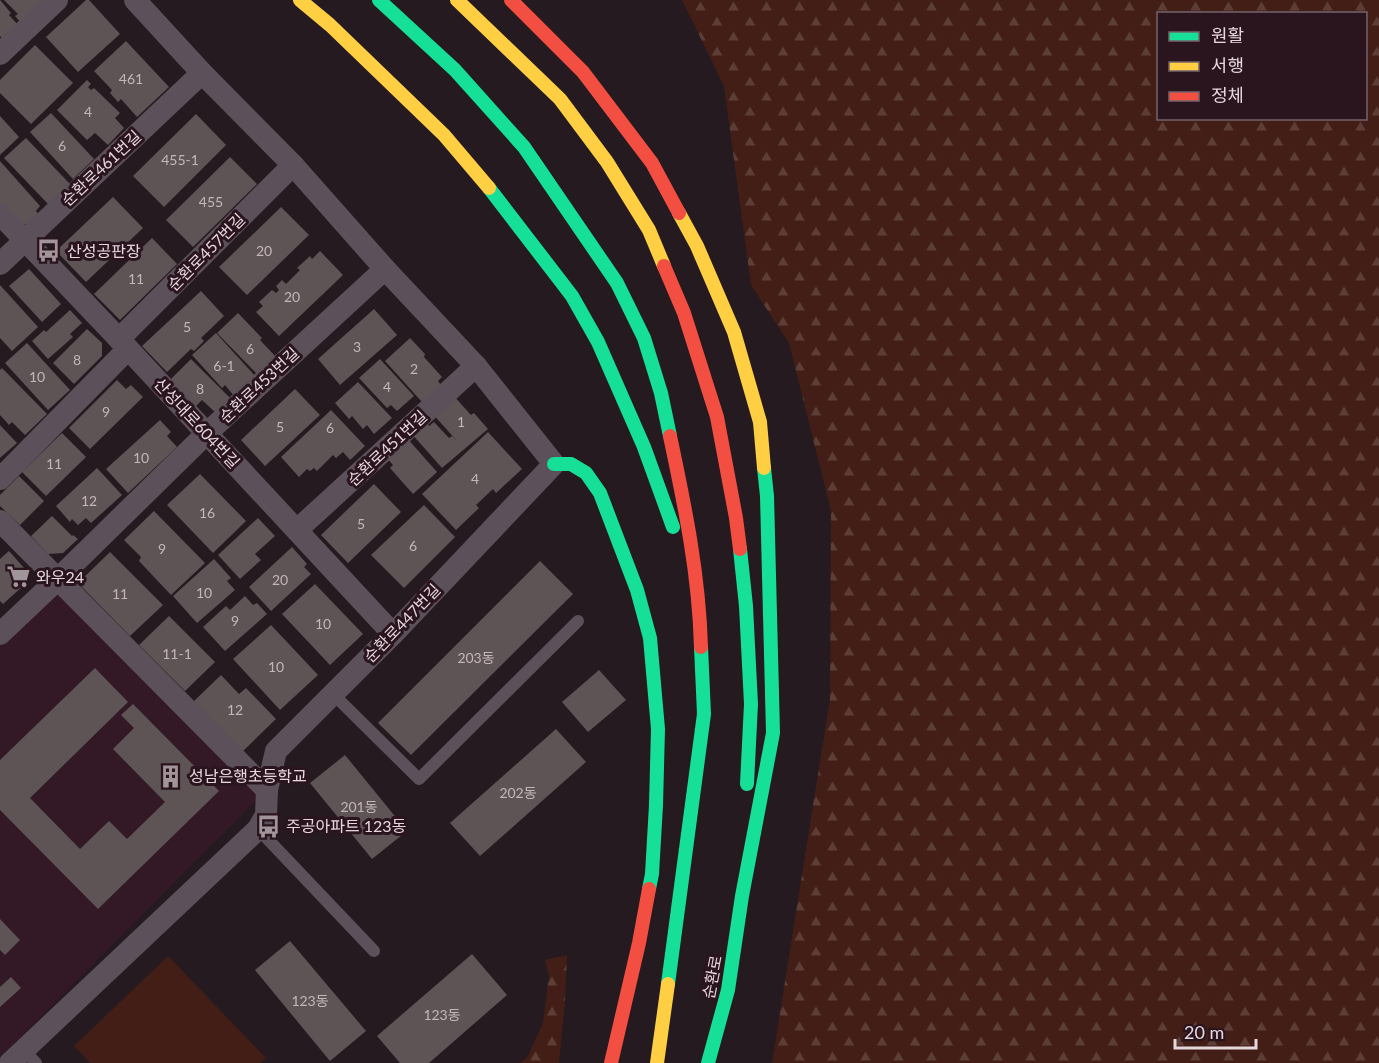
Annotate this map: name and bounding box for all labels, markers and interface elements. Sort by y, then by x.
legend [1157,12,1367,120]
text: 원활 [1211,24,1244,46]
text: 서행 [1211,54,1244,76]
house number: 461 [119,70,143,87]
text: 정체 [1211,84,1244,106]
house number: 4 [84,103,92,120]
street label: 순환로461번길 [57,126,144,209]
house number: 6 [58,137,66,154]
house number: 455-1 [161,151,199,168]
house number: 455 [199,193,223,210]
street label: 순환로457번길 [163,209,248,294]
bus stop icon: 산성공판장 [36,238,62,264]
place label: 산성공판장 [67,241,141,260]
house number: 20 [256,242,272,259]
house number: 11 [128,270,144,287]
house number: 20 [284,288,300,305]
house number: 5 [183,318,191,335]
house number: 3 [353,338,361,355]
house number: 6 [246,340,254,357]
street label: 순환로453번길 [215,343,303,427]
house number: 8 [73,351,81,368]
house number: 6-1 [213,357,235,374]
house number: 2 [410,360,418,377]
house number: 10 [29,368,45,385]
street label: 산성대로604번길 [151,374,244,472]
house number: 4 [383,378,391,395]
house number: 8 [196,380,204,397]
house number: 9 [102,403,110,420]
street label: 순환로451번길 [343,406,430,489]
house number: 1 [457,413,465,430]
house number: 5 [276,419,284,435]
house number: 6 [326,419,334,436]
house number: 10 [133,449,149,466]
house number: 11 [46,455,62,472]
house number: 4 [471,470,479,487]
house number: 12 [81,492,97,509]
house number: 16 [199,504,215,521]
house number: 5 [357,515,365,532]
house number: 6 [409,537,417,554]
house number: 9 [158,540,166,557]
supermarket icon: 와우24 [5,564,31,590]
place label: 와우24 [36,567,84,586]
house number: 20 [272,571,288,588]
street label: 순환로447번길 [360,580,444,666]
house number: 10 [196,584,212,601]
house number: 11 [112,585,128,602]
house number: 9 [231,612,239,629]
house number: 10 [315,615,331,632]
house number: 11-1 [162,645,192,662]
house number: 203동 [457,649,495,666]
house number: 10 [268,658,284,675]
house number: 12 [227,701,243,718]
building icon: 성남은행초등학교 [158,763,184,789]
place label: 성남은행초등학교 [189,766,307,785]
house number: 202동 [499,784,537,801]
house number: 201동 [340,798,378,815]
bus stop icon: 주공아파트 123동 [255,813,281,839]
place label: 주공아파트 123동 [286,816,407,835]
street label: 순환로 [698,953,725,1000]
house number: 123동 [291,992,329,1009]
house number: 123동 [423,1006,461,1023]
scale bar [1175,1012,1256,1050]
text: 20 m [1184,1021,1224,1043]

